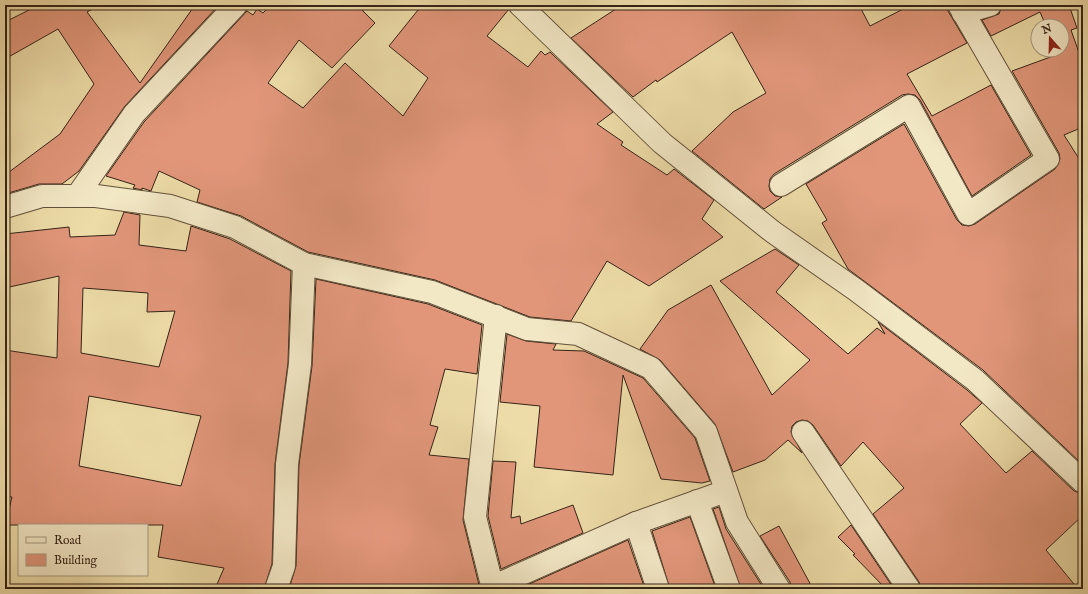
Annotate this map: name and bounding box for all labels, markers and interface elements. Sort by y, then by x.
north arrow [1030,18,1070,58]
text: N [1039,21,1054,38]
legend [18,524,148,576]
text: Road [54,533,82,548]
text: Building [54,553,98,568]

